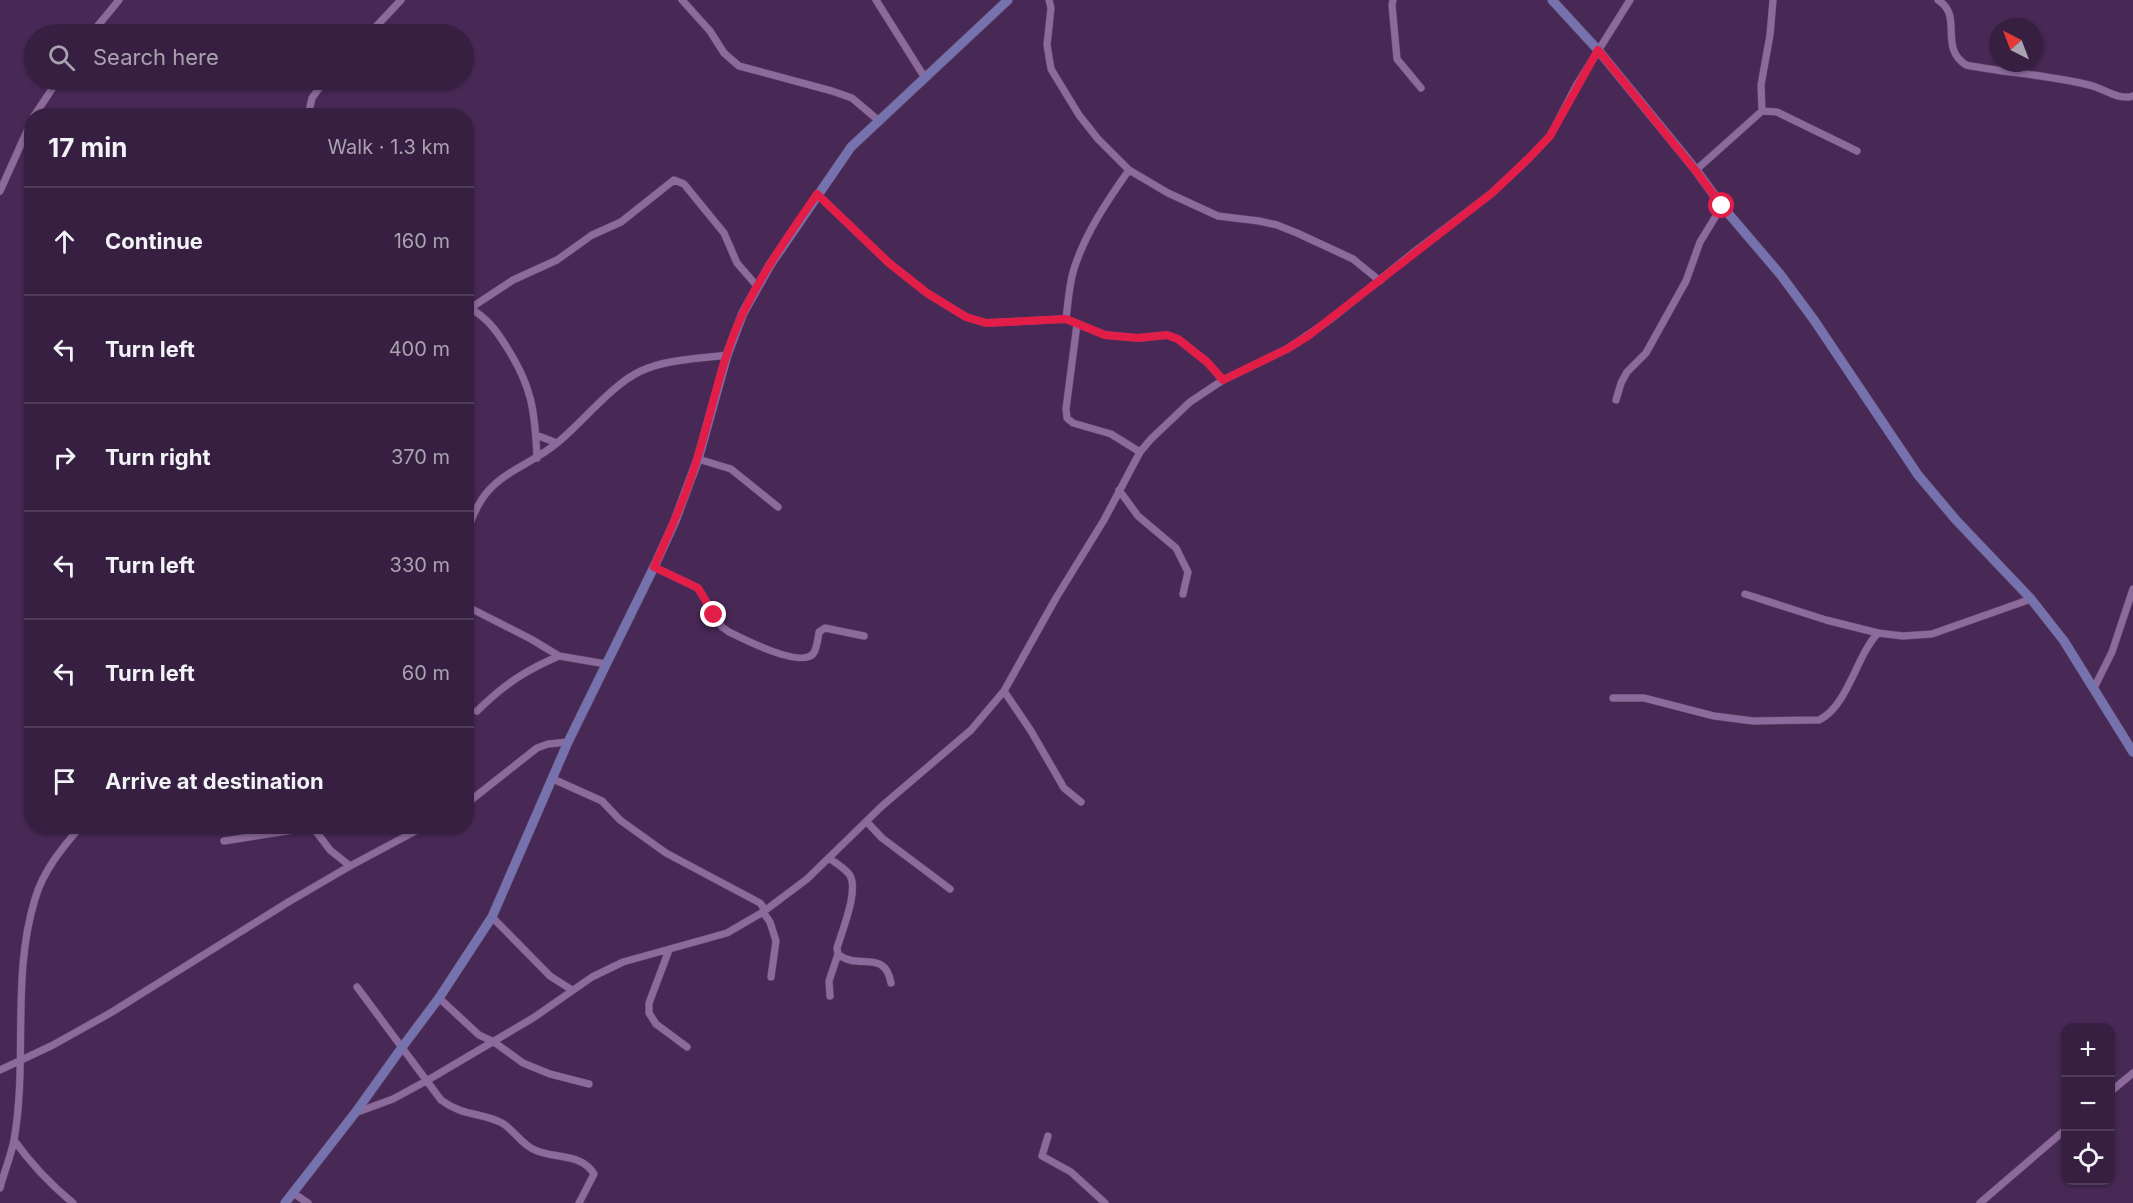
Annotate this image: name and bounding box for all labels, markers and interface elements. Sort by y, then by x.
north arrow [1989,18,2043,72]
search box [24,24,474,90]
icon: search [45,41,78,74]
text: Search here [93,44,219,70]
text: 17 min [48,132,127,163]
text: Walk · 1.3 km [327,135,450,159]
route start [1708,192,1734,218]
icon: ahead [48,225,81,258]
text: Continue [105,228,203,254]
text: 160 m [394,229,450,253]
icon: left [48,333,81,366]
text: Turn left [105,336,195,362]
text: 400 m [389,337,450,361]
icon: right [48,441,81,474]
text: Turn right [105,444,211,470]
text: 370 m [391,445,450,469]
icon: left [48,549,81,582]
text: Turn left [105,552,195,578]
text: 330 m [390,553,450,577]
route end [700,601,726,627]
icon: left [48,657,81,690]
text: Turn left [105,660,195,686]
text: 60 m [402,661,450,685]
icon: arrive [48,765,81,798]
text: Arrive at destination [105,768,324,794]
map controls [2061,1023,2115,1185]
button: + [2061,1023,2115,1077]
button: − [2061,1077,2115,1131]
button: locate [2061,1131,2115,1185]

